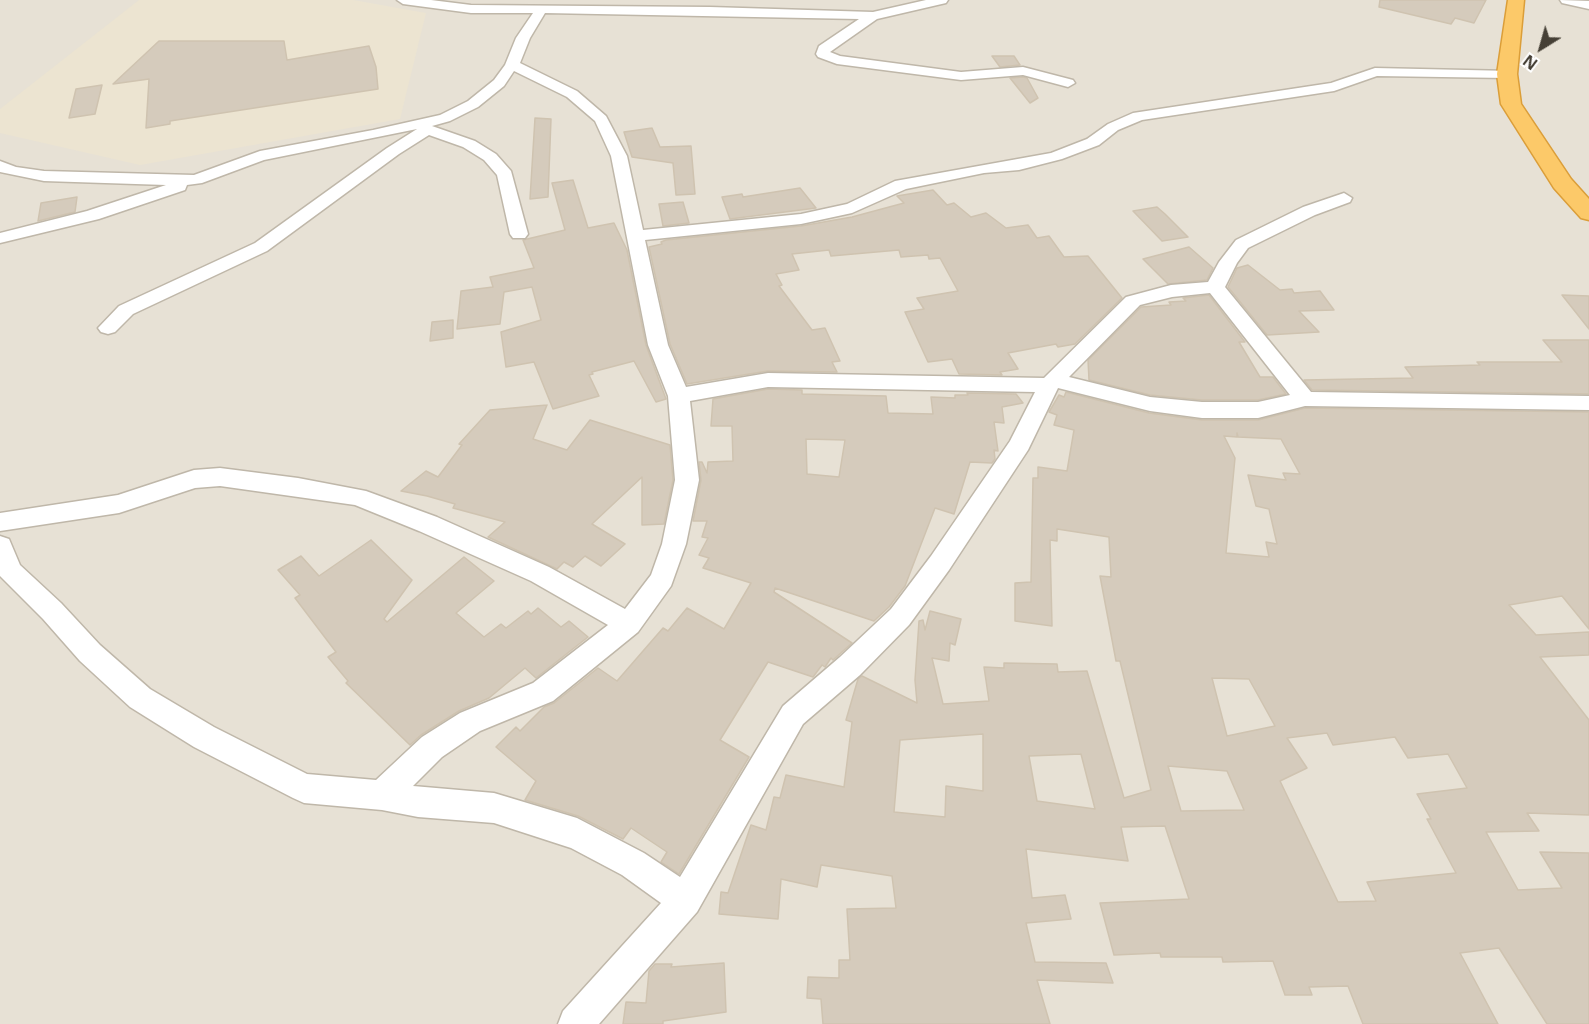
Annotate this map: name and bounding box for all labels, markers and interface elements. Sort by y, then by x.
north arrow [1511,18,1571,78]
text: N [1518,50,1542,75]

